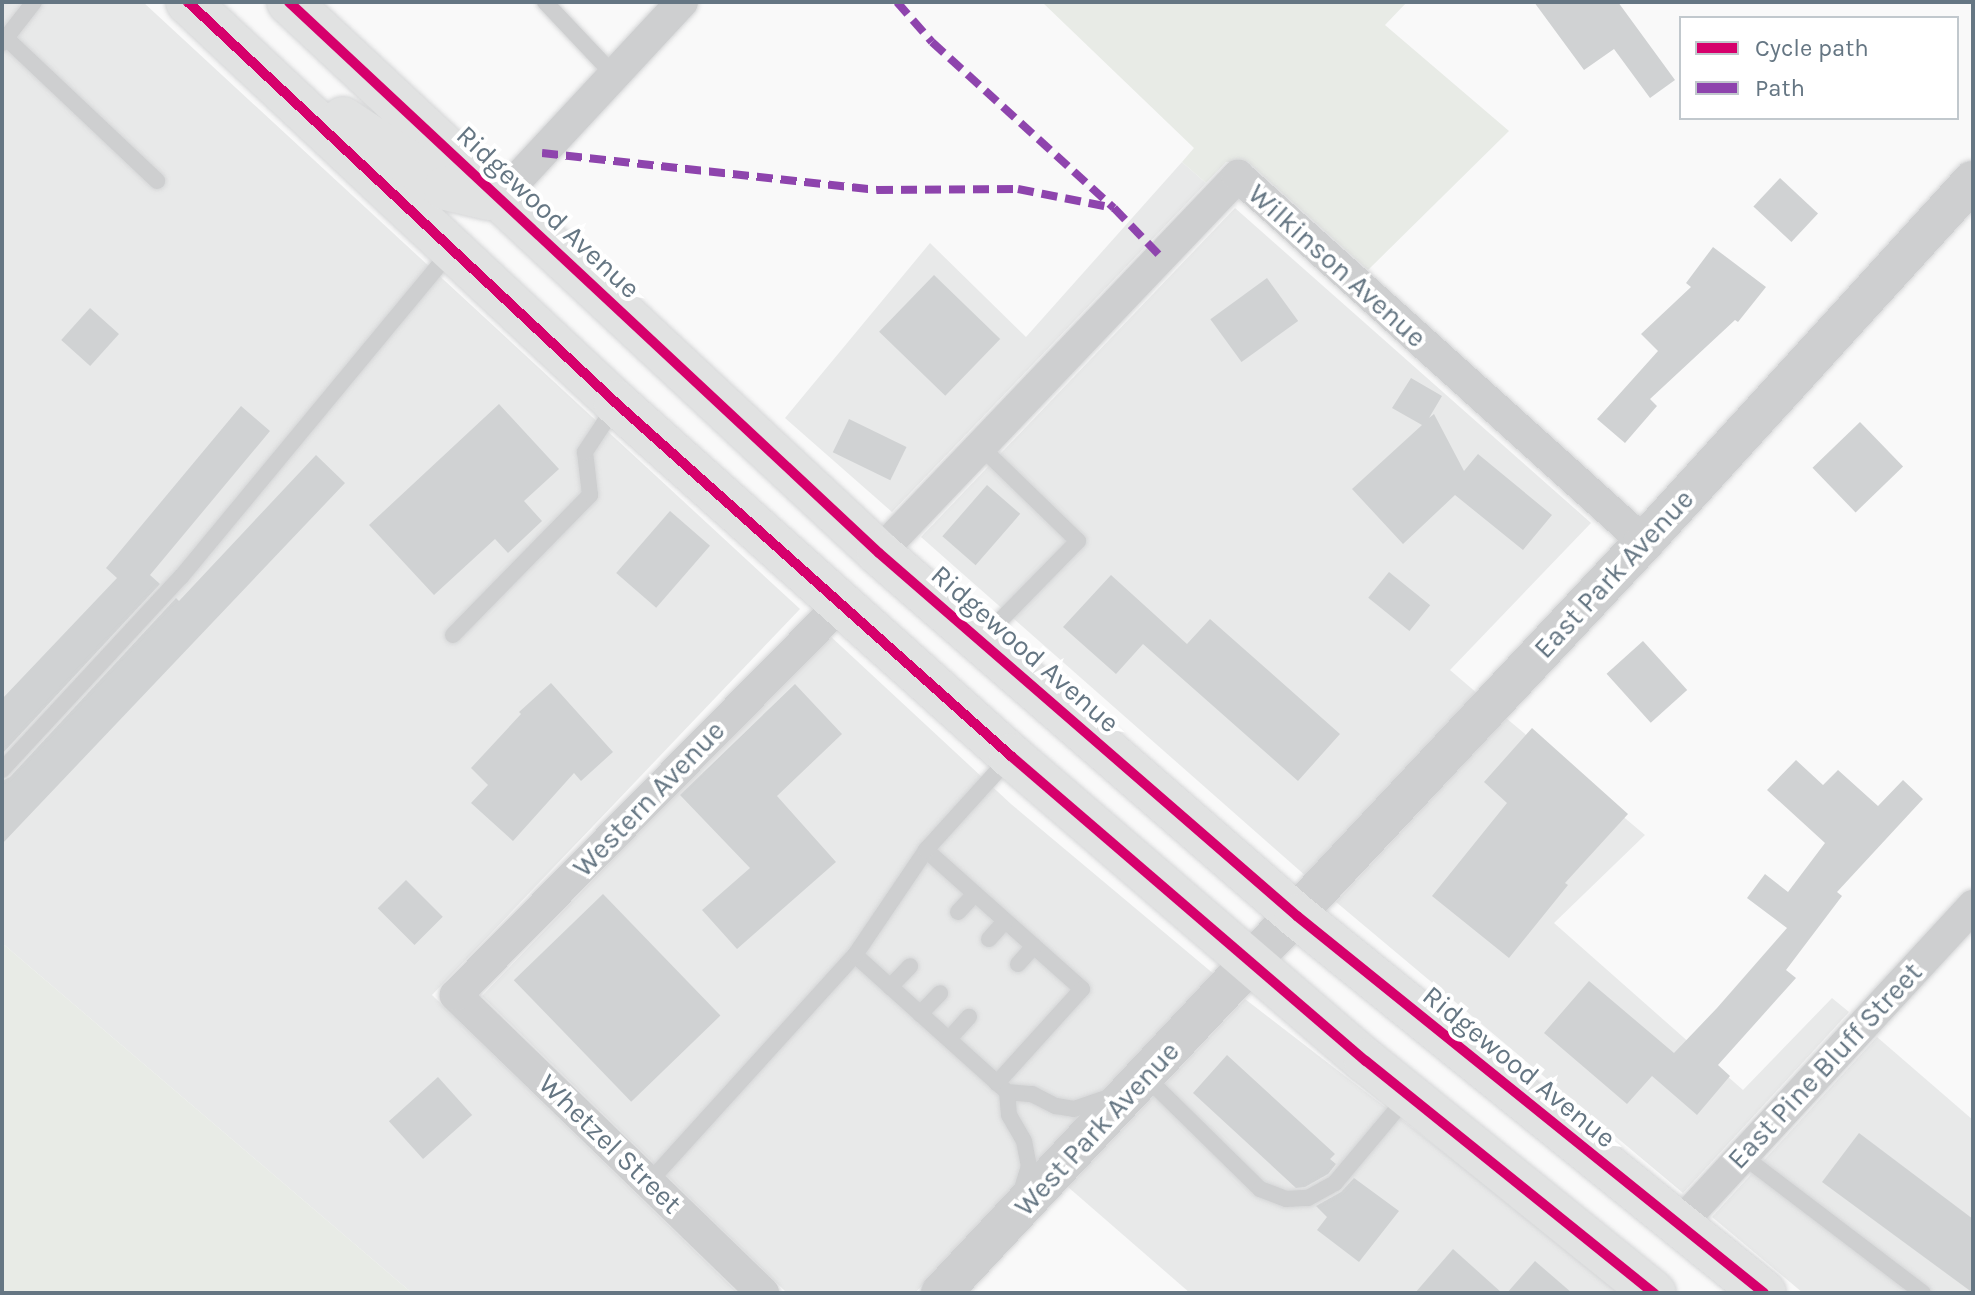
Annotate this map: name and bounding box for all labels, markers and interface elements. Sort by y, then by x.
legend [1679,16,1959,120]
text: Cycle path [1755,34,1869,62]
text: Path [1755,74,1805,102]
street label: Ridgewood Avenue [449,118,647,306]
street label: Wilkinson Avenue [1241,177,1433,355]
street label: East Park Avenue [1527,483,1701,665]
street label: Ridgewood Avenue [924,558,1126,740]
street label: Western Avenue [566,714,732,884]
street label: East Pine Bluff Street [1721,956,1929,1176]
street label: Ridgewood Avenue [1416,979,1622,1155]
street label: West Park Avenue [1008,1035,1186,1223]
street label: Whetzel Street [531,1067,689,1221]

